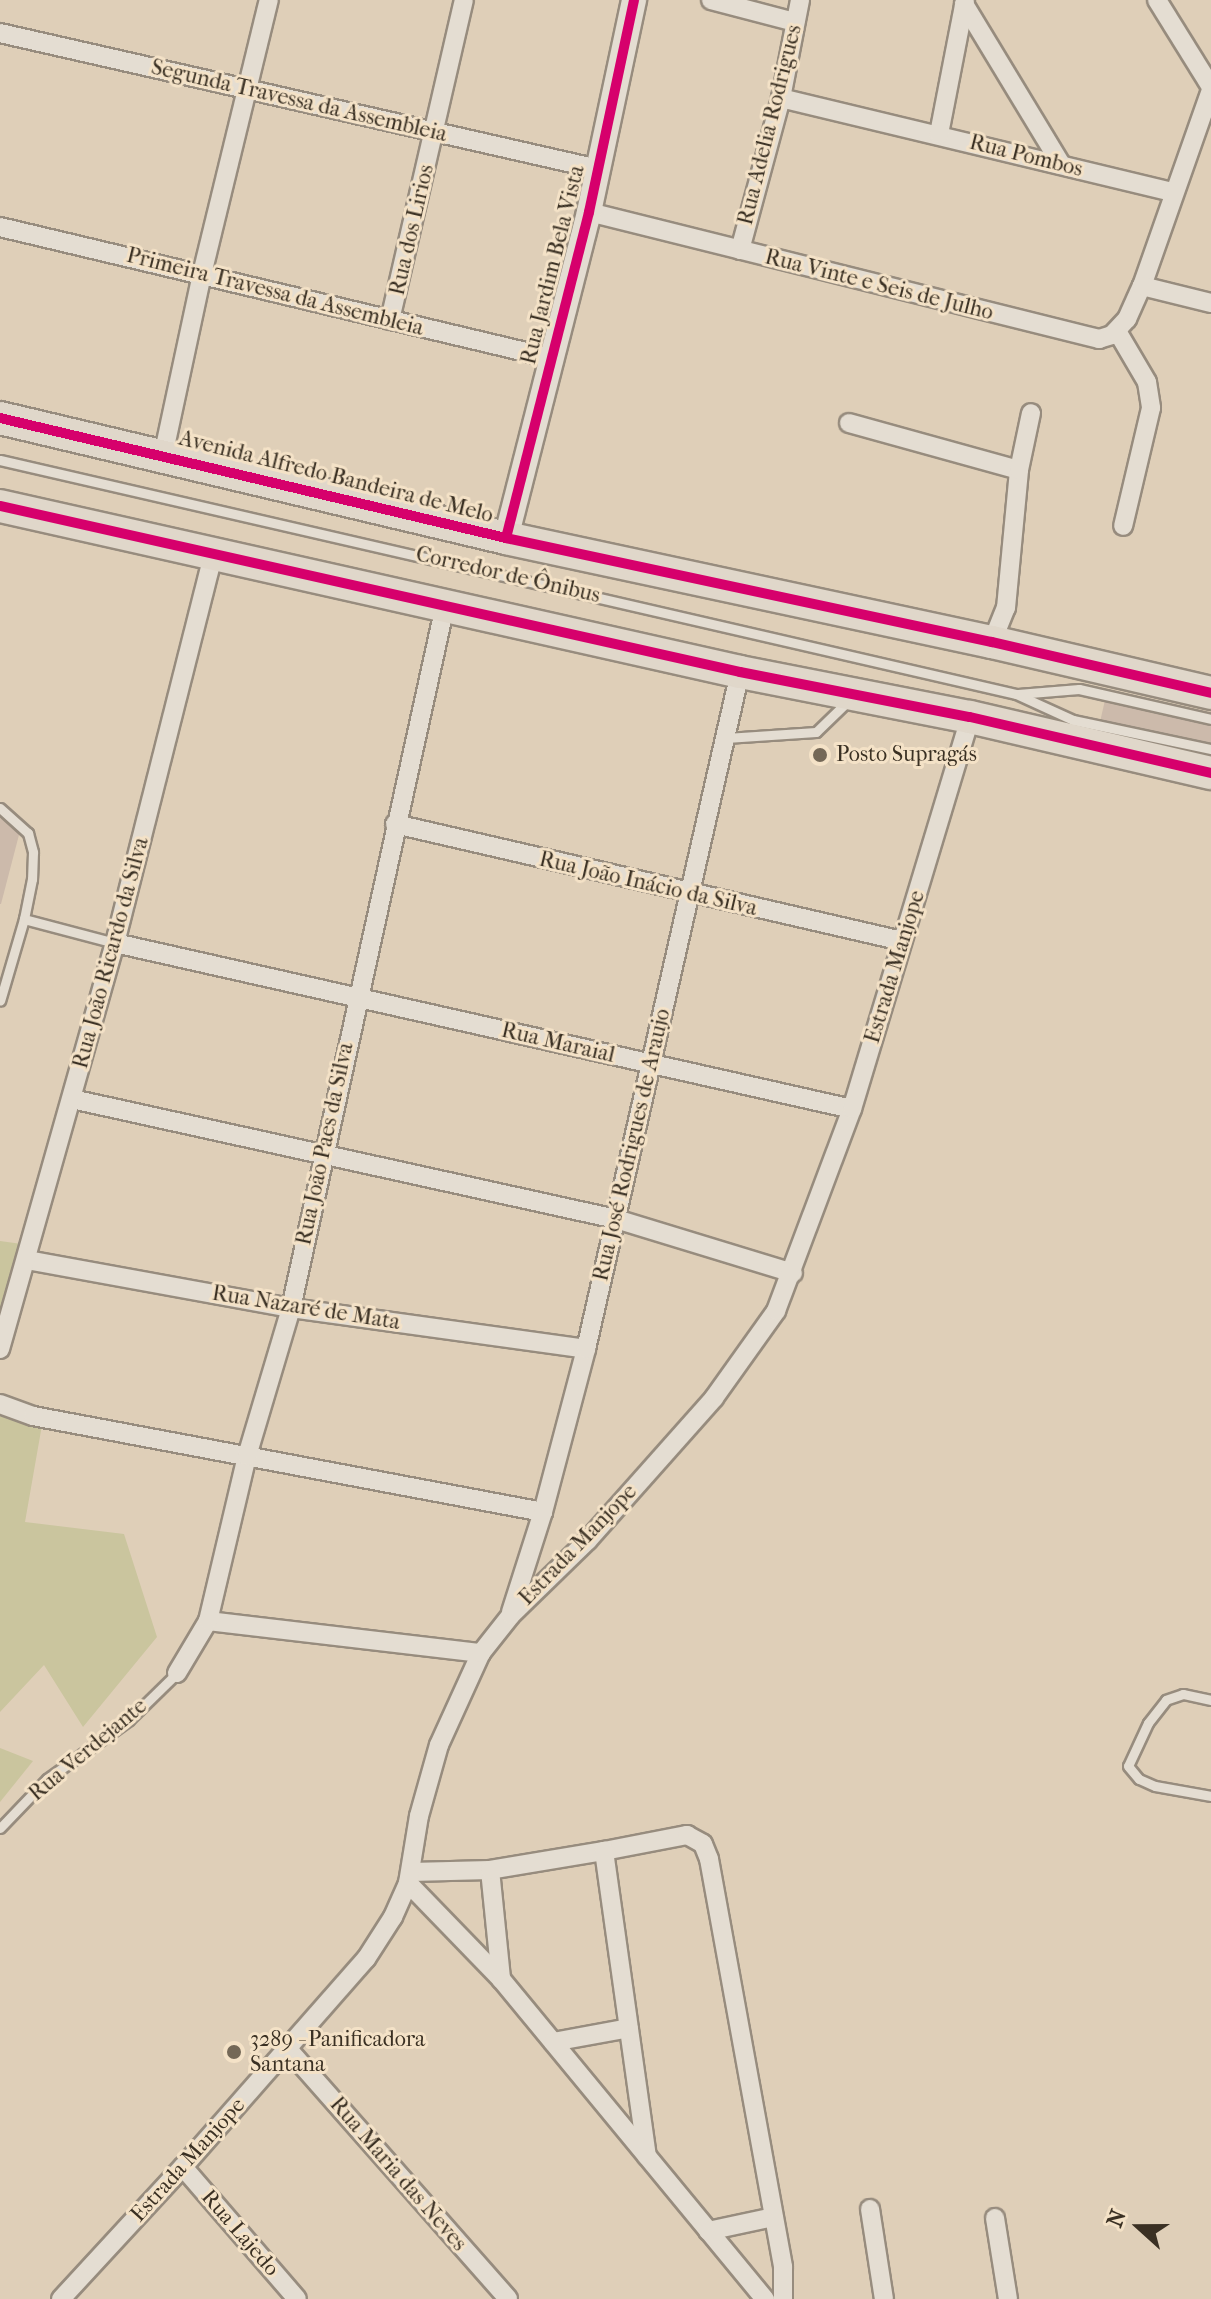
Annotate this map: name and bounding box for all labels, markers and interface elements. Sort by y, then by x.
street label: Rua Adelia Rodrigues [732,22,808,228]
street label: Segunda Travessa da Assembleia [149,54,449,148]
street label: Rua Pombos [967,129,1085,183]
street label: Rua dos Lirios [384,162,440,298]
street label: Rua Jardim Bela Vista [515,163,591,367]
street label: Primeira Travessa da Assembleia [124,242,426,342]
street label: Rua Vinte e Seis de Julho [762,244,996,326]
street label: Avenida Alfredo Bandeira de Melo [176,425,496,529]
street label: Corredor de Ônibus [413,541,603,609]
place label: Posto Supragás [836,742,977,768]
marker: Posto Supragás [811,746,829,764]
street label: Rua João Ricardo da Silva [67,834,155,1072]
street label: Rua João Inácio da Silva [536,846,760,922]
street label: Estrada Manjope [859,887,931,1047]
street label: Rua José Rodrigues de Araujo [588,1006,676,1284]
street label: Rua Maraial [499,1017,617,1069]
street label: Rua João Paes da Silva [291,1040,359,1248]
street label: Rua Nazaré de Mata [210,1280,402,1336]
street label: Estrada Manjope [514,1479,642,1611]
street label: Rua Verdejante [24,1693,152,1807]
place label: 3289 - Panificadora Santana [250,2026,425,2078]
marker: 3289 - Panificadora Santana [225,2043,243,2061]
street label: Estrada Manjope [125,2092,251,2228]
street label: Rua Maria das Neves [324,2092,472,2256]
street label: Rua Lajedo [195,2184,285,2282]
north arrow [1099,2187,1179,2267]
text: N [1101,2206,1132,2231]

